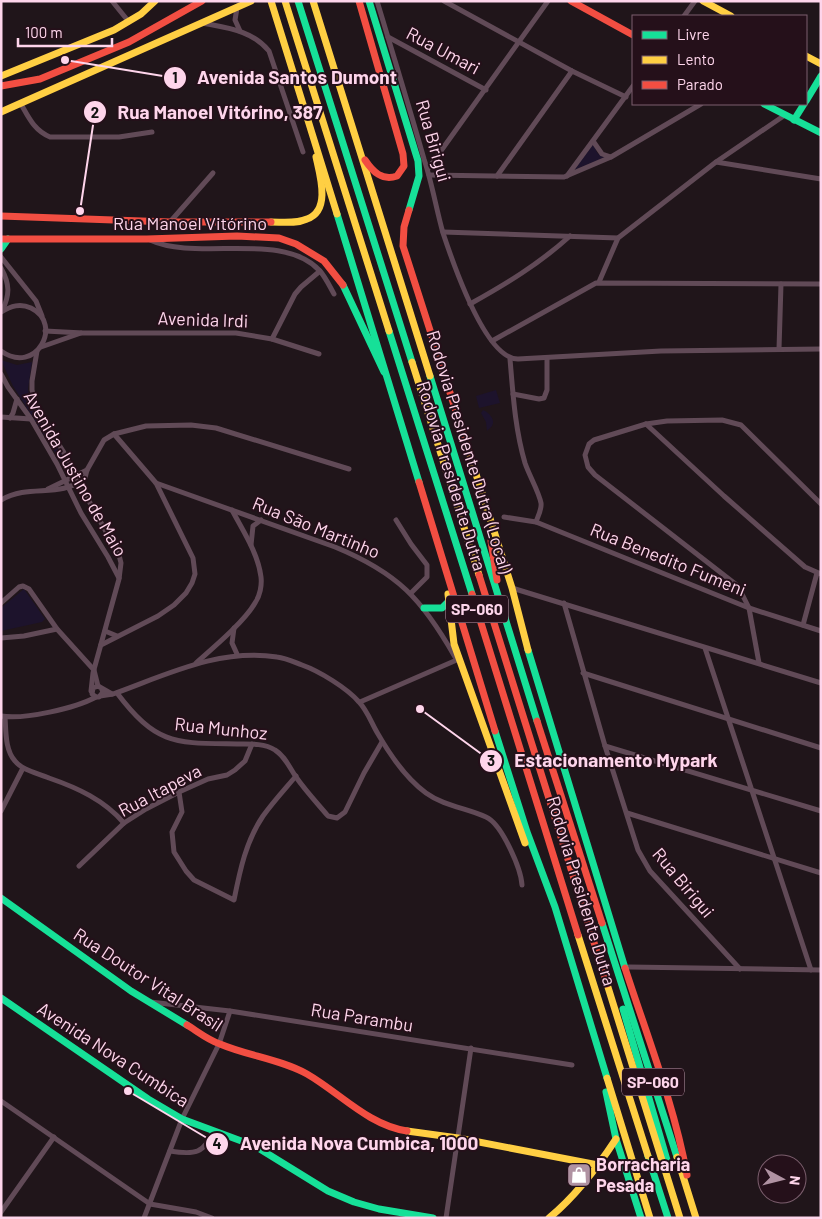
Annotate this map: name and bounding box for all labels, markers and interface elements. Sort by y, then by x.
scale bar [18,15,111,47]
legend [632,15,807,105]
street label: Rua Umari [403,22,484,79]
text: 100 m [25,23,63,41]
text: Livre [677,25,710,43]
text: Lento [677,50,715,68]
callout: Avenida Santos Dumont [162,61,407,95]
text: Avenida Santos Dumont [197,65,397,88]
text: 1 [172,68,178,86]
text: Parado [677,75,723,93]
callout: Rua Manoel Vitórino, 387 [82,95,332,129]
street label: Rua Birigui [412,97,456,184]
text: Rua Manoel Vitórino, 387 [118,100,323,123]
text: 2 [91,103,99,121]
street label: Rua Manoel Vitórino [113,212,267,234]
street label: Avenida Irdi [157,306,249,332]
street label: Rodovia Presidente Dutra (Local) [422,328,516,576]
street label: Rodovia Presidente Dutra [412,379,490,573]
street label: Avenida Justino de Maio [19,387,132,560]
street label: Rua São Martinho [249,491,383,563]
street label: Rua Benedito Fumeni [587,518,749,600]
road number: SP-060 [446,596,508,622]
street label: Rua Munhoz [174,712,269,744]
callout: Estacionamento Mypark [479,744,727,778]
text: Estacionamento Mypark [514,748,718,771]
text: 3 [487,751,495,769]
street label: Rua Itapeva [114,759,205,821]
street label: Rodovia Presidente Dutra [543,793,621,988]
street label: Rua Birigui [648,843,719,922]
street label: Rua Doutor Vital Brasil [70,923,227,1036]
street label: Avenida Nova Cumbica [34,997,193,1111]
street label: Rua Parambu [309,998,415,1036]
road number: SP-060 [622,1068,684,1096]
callout: Avenida Nova Cumbica, 1000 [205,1127,488,1161]
text: Avenida Nova Cumbica, 1000 [240,1131,478,1154]
text: 4 [212,1134,222,1152]
place label: Borracharia Pesada [596,1153,690,1196]
north arrow [757,1154,807,1204]
shop icon: Borracharia Pesada [566,1162,592,1188]
text: N [786,1175,804,1186]

